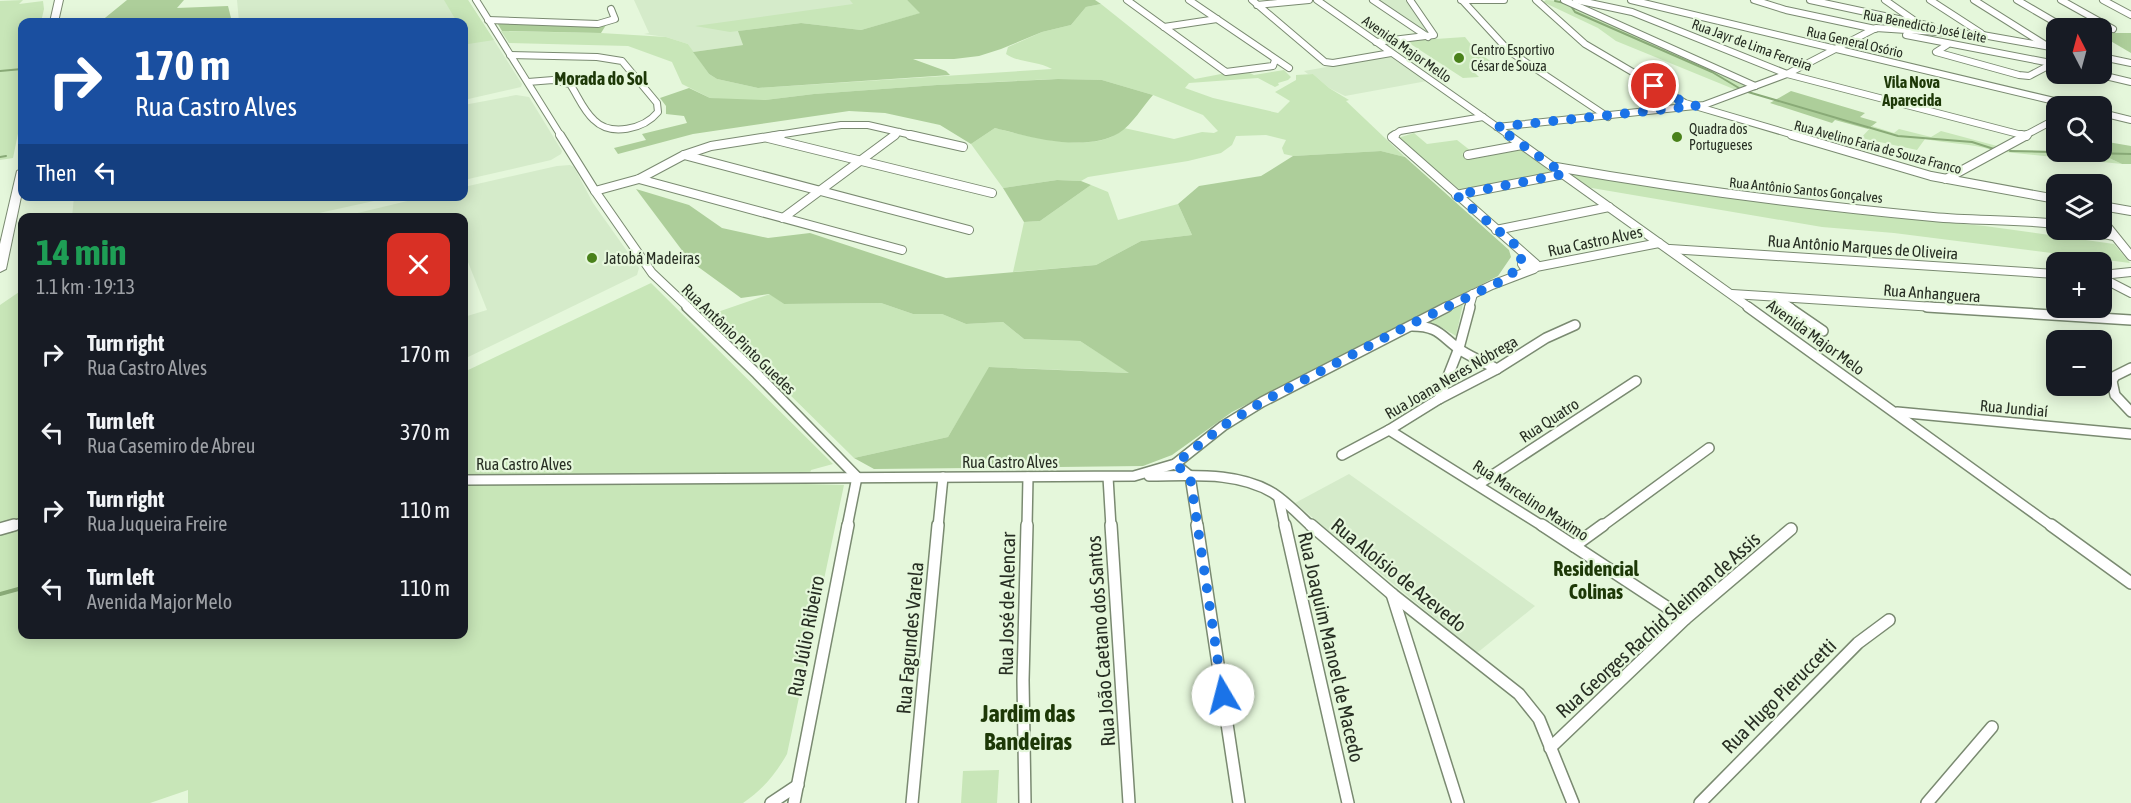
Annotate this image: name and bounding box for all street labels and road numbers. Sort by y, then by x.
street label: Rua Benedicto José Leite [1862,6,1988,46]
street label: Avenida Major Mello [1359,12,1455,86]
street label: Rua Jayr de Lima Ferreira [1690,16,1814,74]
street label: Rua General Osório [1805,23,1905,61]
street label: Rua Avelino Faria de Souza Franco [1792,117,1964,177]
street label: Rua Antônio Santos Gonçalves [1728,174,1884,206]
street label: Rua Castro Alves [1546,222,1644,260]
street label: Rua Antônio Marques de Oliveira [1767,231,1959,264]
street label: Rua Antônio Pinto Guedes [678,280,800,398]
street label: Rua Anhanguera [1883,281,1981,306]
street label: Avenida Major Melo [1763,296,1868,379]
street label: Rua Joana Neres Nóbrega [1382,332,1521,423]
street label: Rua Quatro [1516,394,1582,446]
street label: Rua Jundiaí [1979,396,2049,420]
street label: Rua Castro Alves [962,453,1058,471]
street label: Rua Castro Alves [476,455,572,473]
street label: Rua Marcelino Maximo [1470,456,1592,544]
street label: Rua Aloísio de Azevedo [1327,513,1472,636]
street label: Rua Georges Rachid Sleiman de Assis [1551,527,1764,722]
street label: Rua Joaquim Manoel de Macedo [1294,529,1369,764]
street label: Rua José de Alencar [994,531,1019,676]
street label: Rua João Caetano dos Santos [1082,535,1119,747]
street label: Rua Fagundes Varela [891,561,928,715]
street label: Rua Júlio Ribeiro [782,573,829,698]
street label: Rua Hugo Pieruccetti [1717,634,1841,758]

